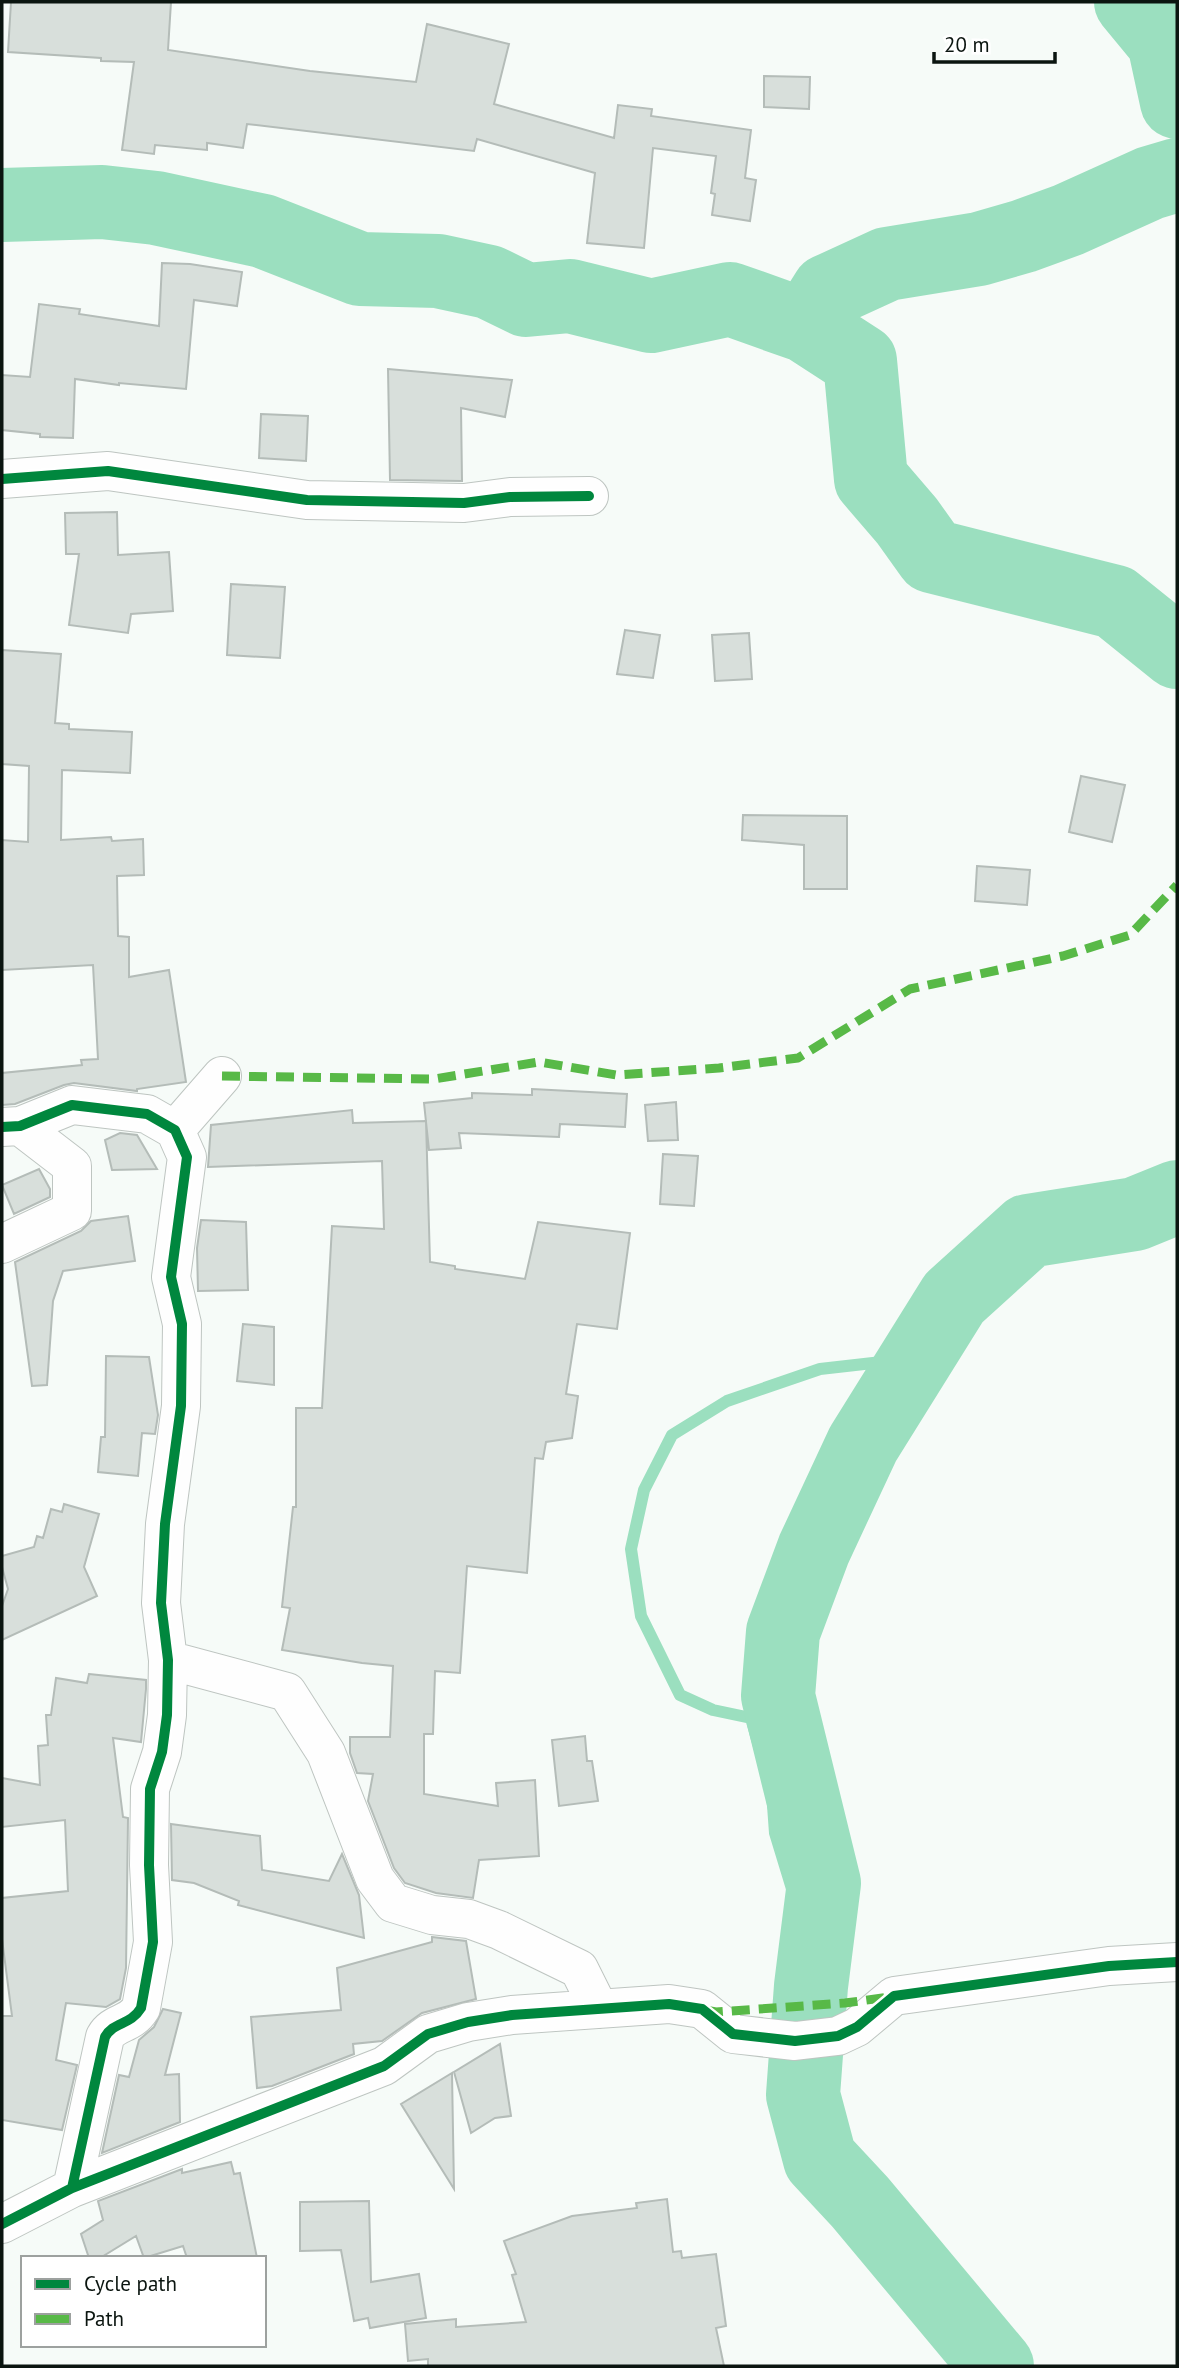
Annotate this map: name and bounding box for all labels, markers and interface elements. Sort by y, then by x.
scale bar [934,21,1055,65]
text: 20 m [944,31,990,58]
legend [21,2256,266,2347]
text: Cycle path [84,2270,177,2297]
text: Path [84,2305,124,2332]

